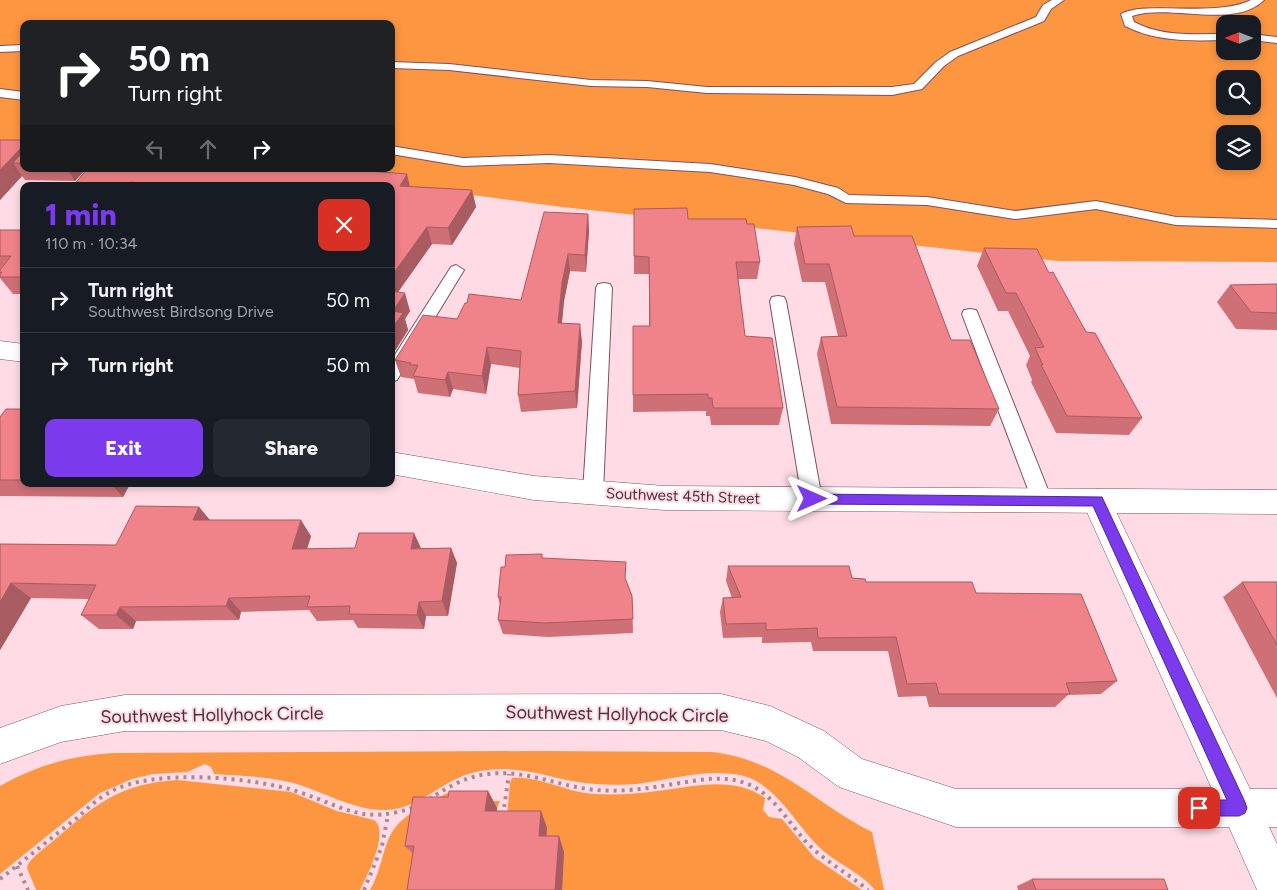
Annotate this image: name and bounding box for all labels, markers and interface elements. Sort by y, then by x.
north arrow [1216,15,1261,60]
map controls [1216,15,1261,170]
text: 50 m [128,38,210,80]
icon: right [45,40,110,105]
button: search [1216,70,1261,115]
text: Turn right [128,80,223,107]
button: layers [1216,125,1261,170]
icon: left [141,135,169,163]
icon: ahead [194,135,222,163]
icon: right [247,135,275,163]
text: 1 min [45,196,117,233]
button: close [318,199,370,251]
text: 110 m · 10:34 [45,234,138,253]
text: Turn right [88,279,174,302]
icon: right [45,286,73,314]
text: 50 m [326,289,370,312]
text: Southwest Birdsong Drive [88,302,274,321]
icon: right [45,351,73,379]
text: Turn right [88,354,174,377]
text: 50 m [326,354,370,377]
button: Exit [45,419,203,477]
button: Share [213,419,370,477]
position arrow [785,472,837,524]
street label: Southwest 45th Street [606,484,761,508]
street label: Southwest Hollyhock Circle [505,701,729,727]
street label: Southwest Hollyhock Circle [100,702,324,728]
pin [1178,787,1220,829]
icon: arrive [1185,794,1213,822]

